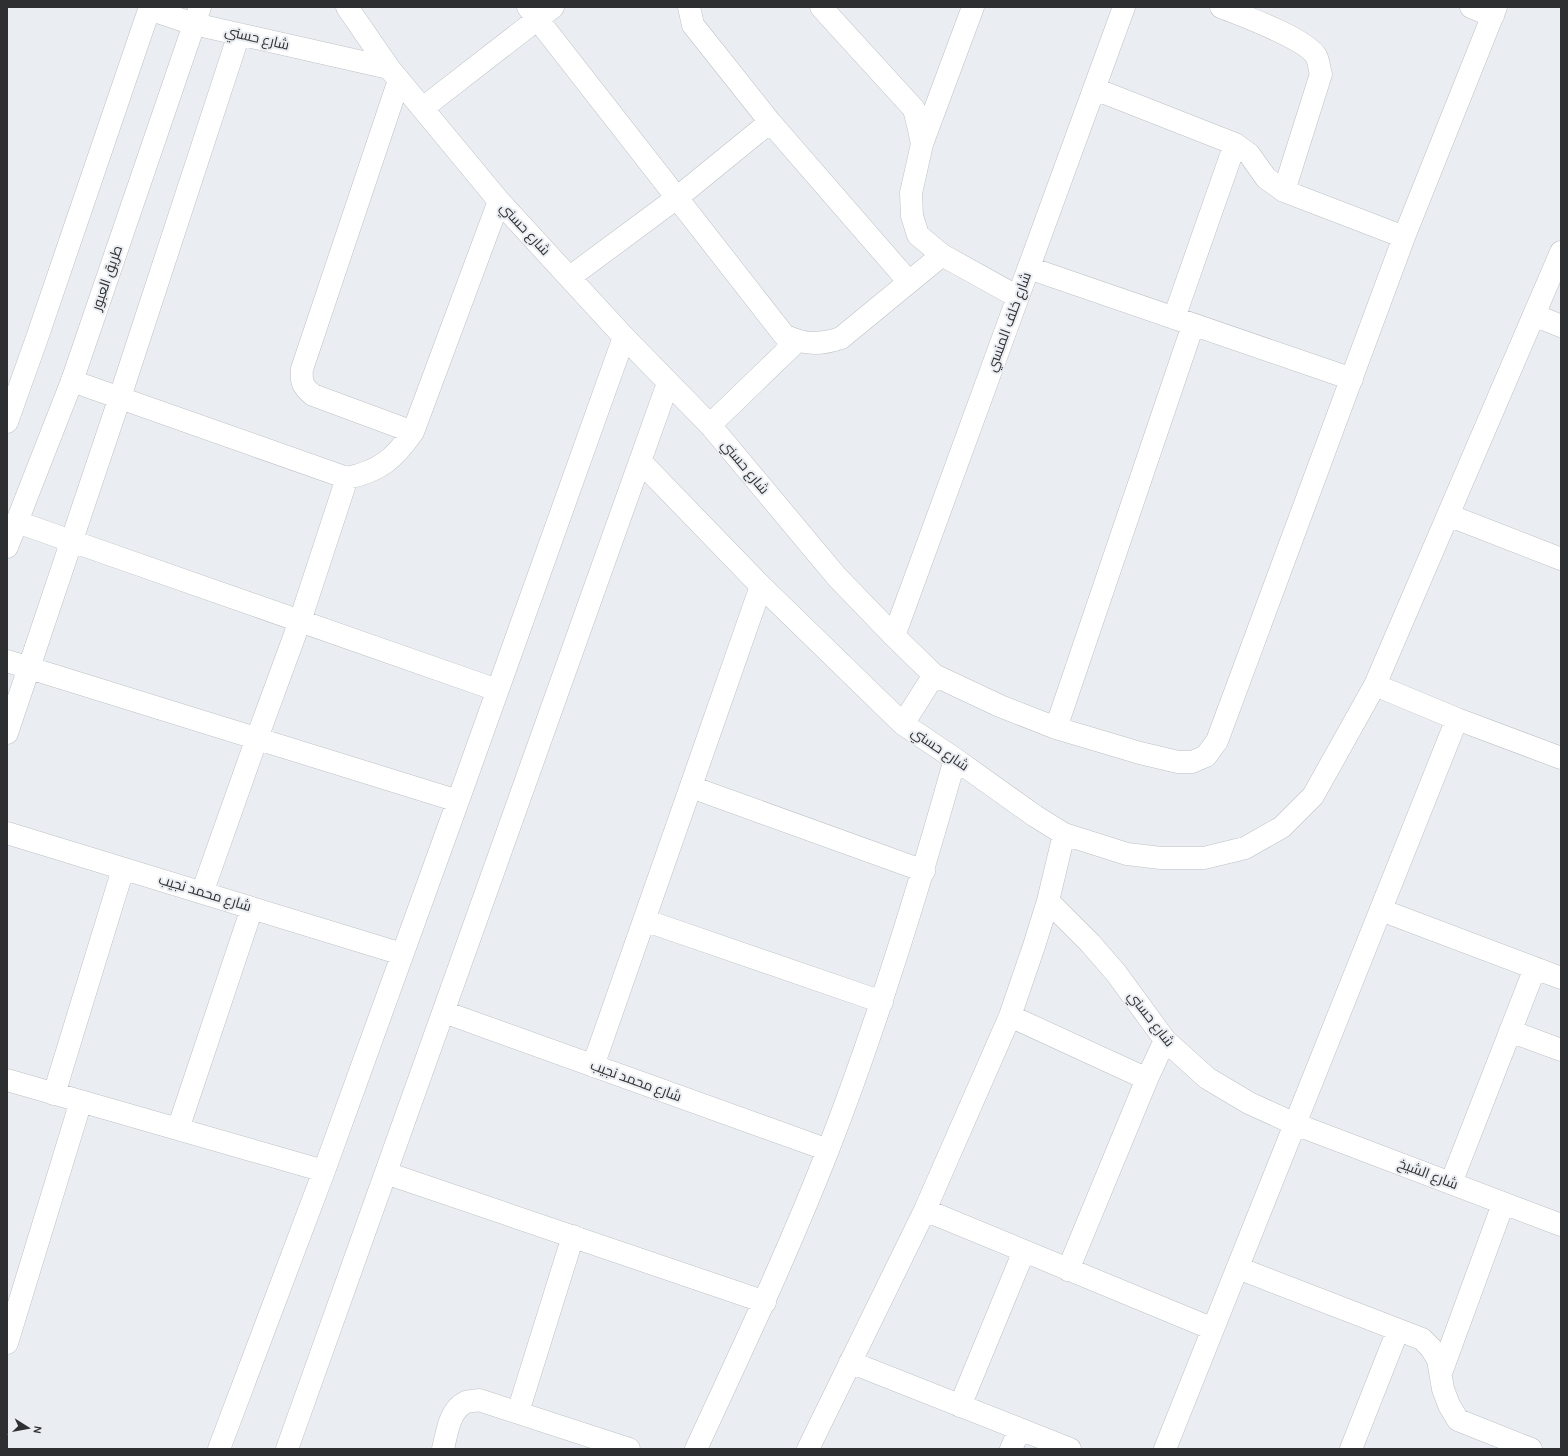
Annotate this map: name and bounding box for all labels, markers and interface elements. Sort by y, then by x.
street label: شارع حسني [222,22,291,57]
street label: شارع حسني [494,199,554,261]
street label: طريق العبور [88,243,126,314]
street label: شارع خلف المنسي [983,270,1037,375]
street label: شارع حسني [715,436,773,500]
street label: شارع حسني [906,724,972,777]
street label: شارع محمد نجيب [157,871,253,915]
street label: شارع حسني [1122,988,1178,1052]
street label: شارع محمد نجيب [588,1057,684,1105]
street label: شارع الشيخ [1396,1155,1460,1193]
north arrow [8,1408,48,1448]
text: N [30,1425,44,1435]

